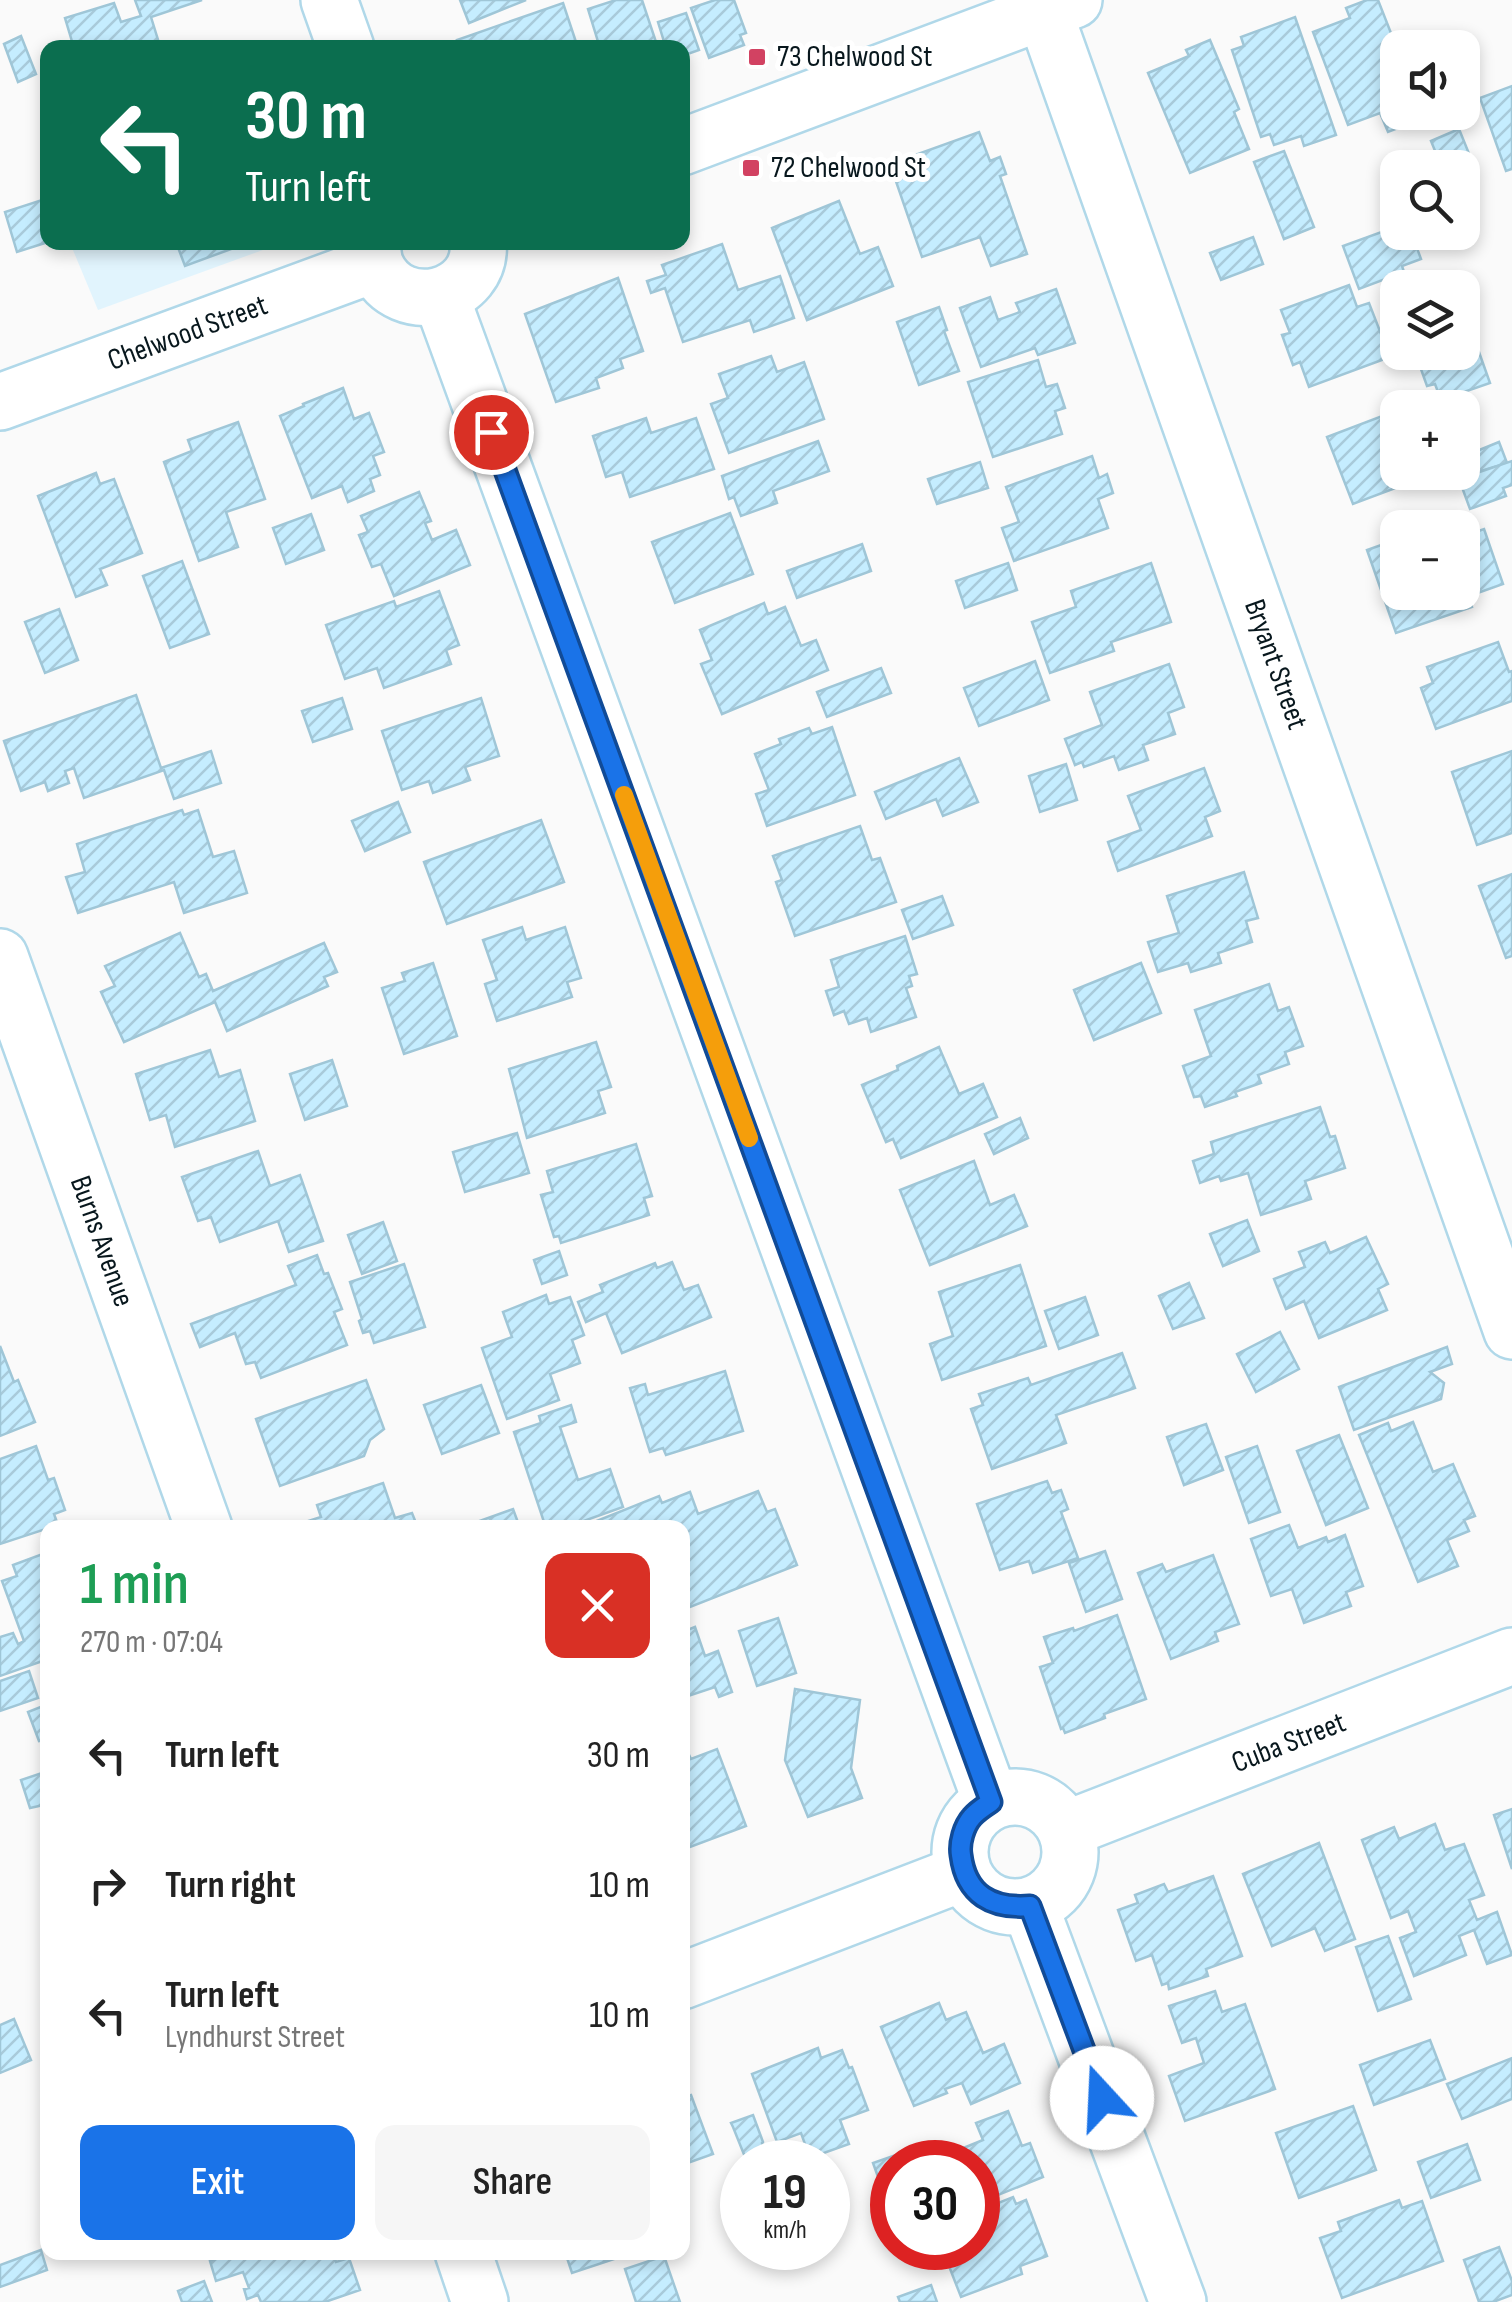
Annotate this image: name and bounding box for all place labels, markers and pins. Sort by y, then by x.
place label: 73 Chelwood St [777,39,932,75]
marker: 73 Chelwood St [746,46,768,68]
place label: 72 Chelwood St [771,150,926,186]
marker: 72 Chelwood St [740,157,762,179]
pin [449,390,534,475]

